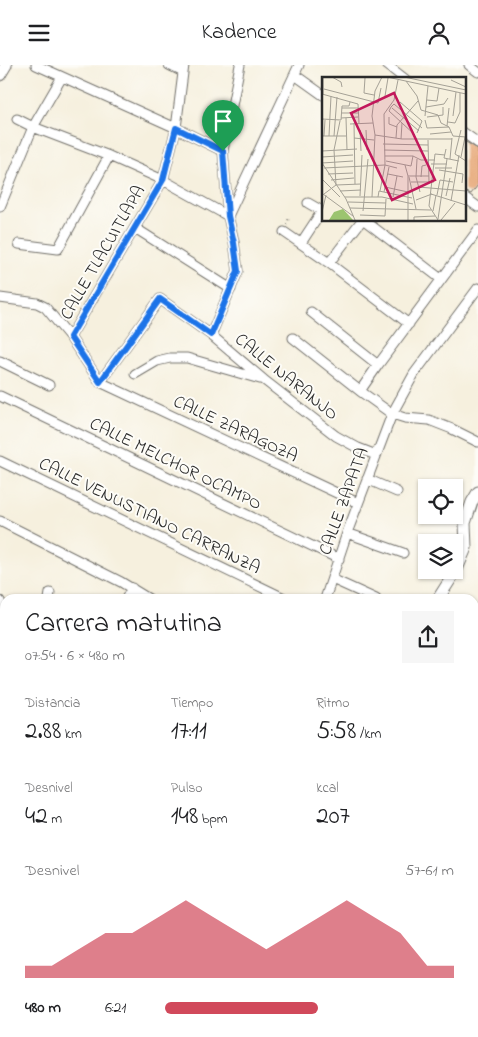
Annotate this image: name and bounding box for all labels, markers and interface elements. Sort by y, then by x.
text: Kadence [201,17,277,49]
icon: menu [25,19,53,47]
icon: person [425,19,453,47]
inset map [322,77,466,221]
pin [202,100,244,151]
icon: arrive [209,107,237,135]
street label: CALLE TLACUITLAPA [55,181,153,325]
street label: CALLE NARANJO [228,328,343,428]
street label: CALLE ZARAGOZA [168,389,302,470]
street label: CALLE MELCHOR OCAMPO [85,412,266,518]
street label: CALLE ZAPATA [313,444,376,559]
street label: CALLE VENUSTIANO CARRANZA [34,452,264,582]
map controls [418,479,463,579]
button: locate [418,479,463,524]
button: layers [418,534,463,579]
text: Carrera matutina [25,604,222,645]
button: share [402,611,454,663]
text: 07:54 · 6 × 480 m [25,644,125,668]
text: Distancia [25,693,80,714]
text: Tiempo [171,693,213,714]
text: Ritmo [316,693,349,714]
text: 2.88 [25,714,61,750]
text: 17:11 [171,714,207,750]
text: 5:58 [316,714,356,750]
text: km [61,724,82,745]
text: /km [356,724,381,745]
text: Desnivel [25,778,73,799]
text: Pulso [171,778,203,799]
text: kcal [316,778,339,799]
text: 42 [25,799,48,835]
text: 148 [171,799,198,835]
text: 207 [316,799,350,835]
text: m [48,809,62,830]
text: bpm [198,809,228,830]
text: Desnivel [25,859,79,883]
text: 57–61 m [405,859,454,883]
text: 480 m [25,996,61,1020]
text: 6:21 [105,996,126,1020]

